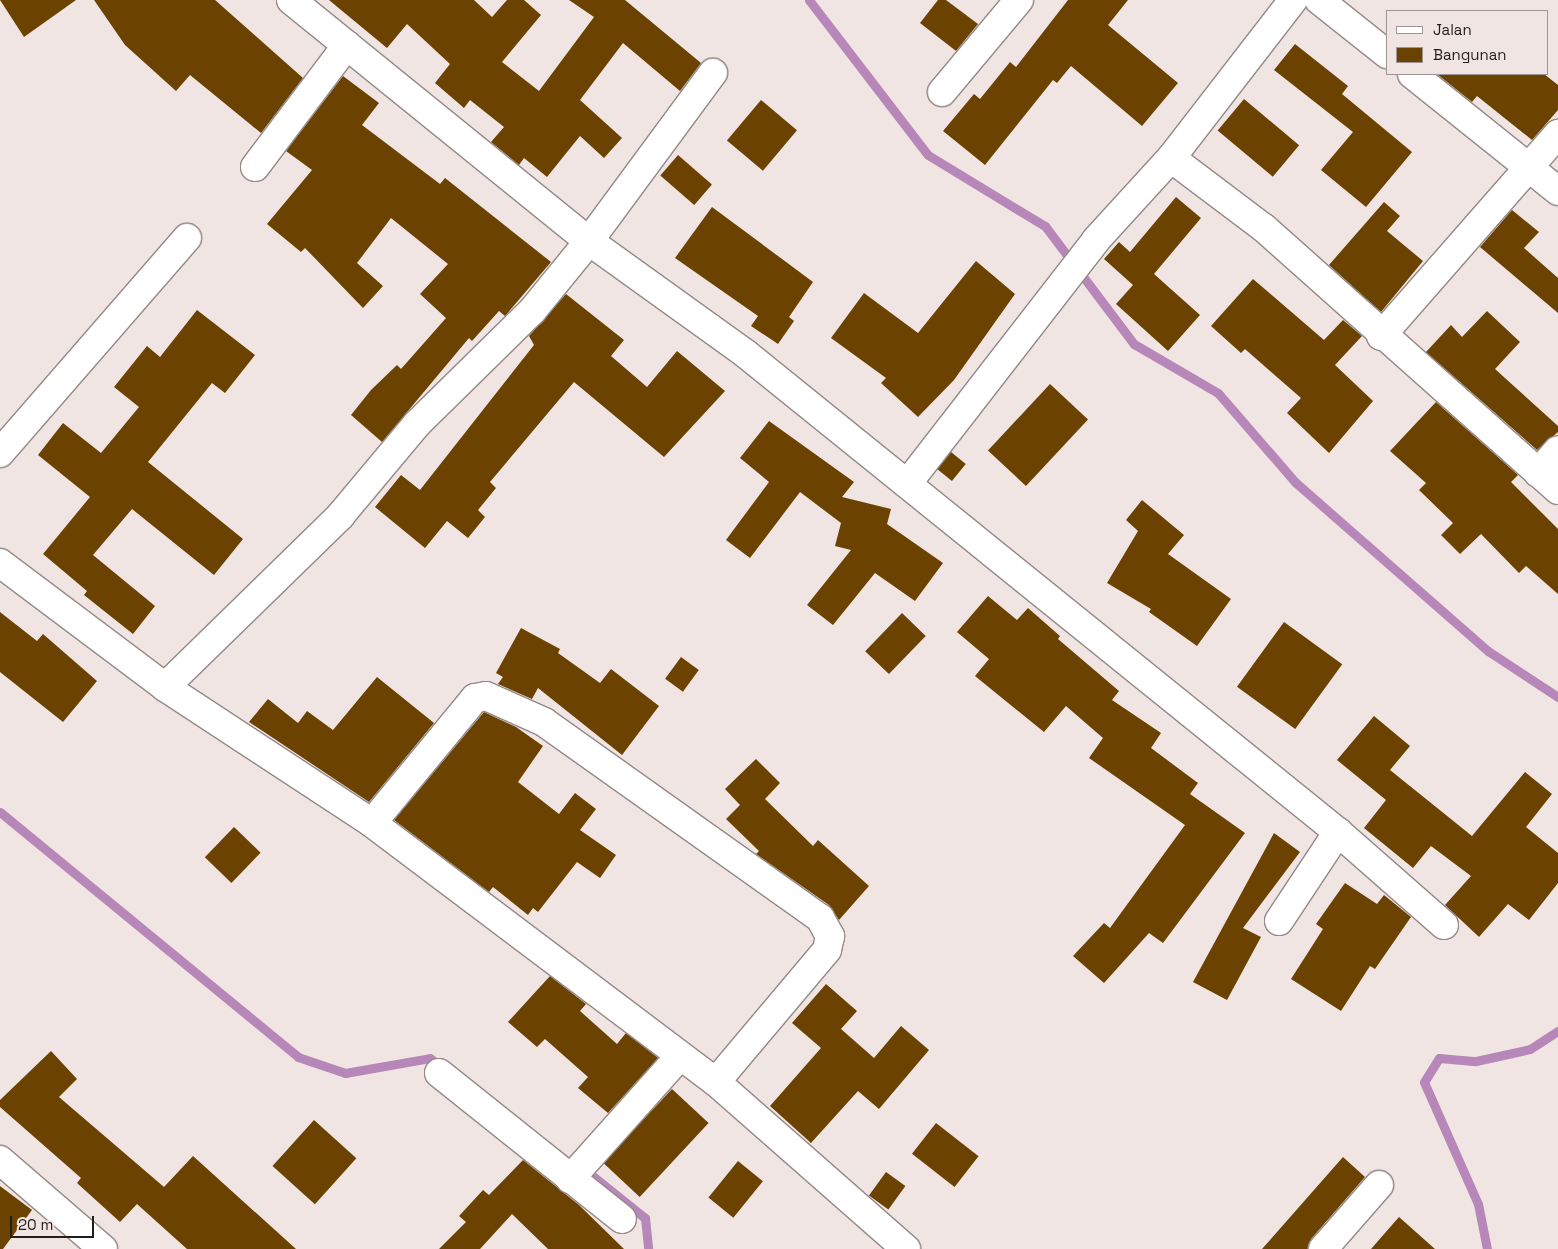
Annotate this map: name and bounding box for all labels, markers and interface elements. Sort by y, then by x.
legend [1386,10,1548,75]
text: Jalan [1433,20,1472,39]
text: Bangunan [1433,45,1507,64]
scale bar [12,1206,96,1238]
text: 20 m [18,1215,53,1234]

